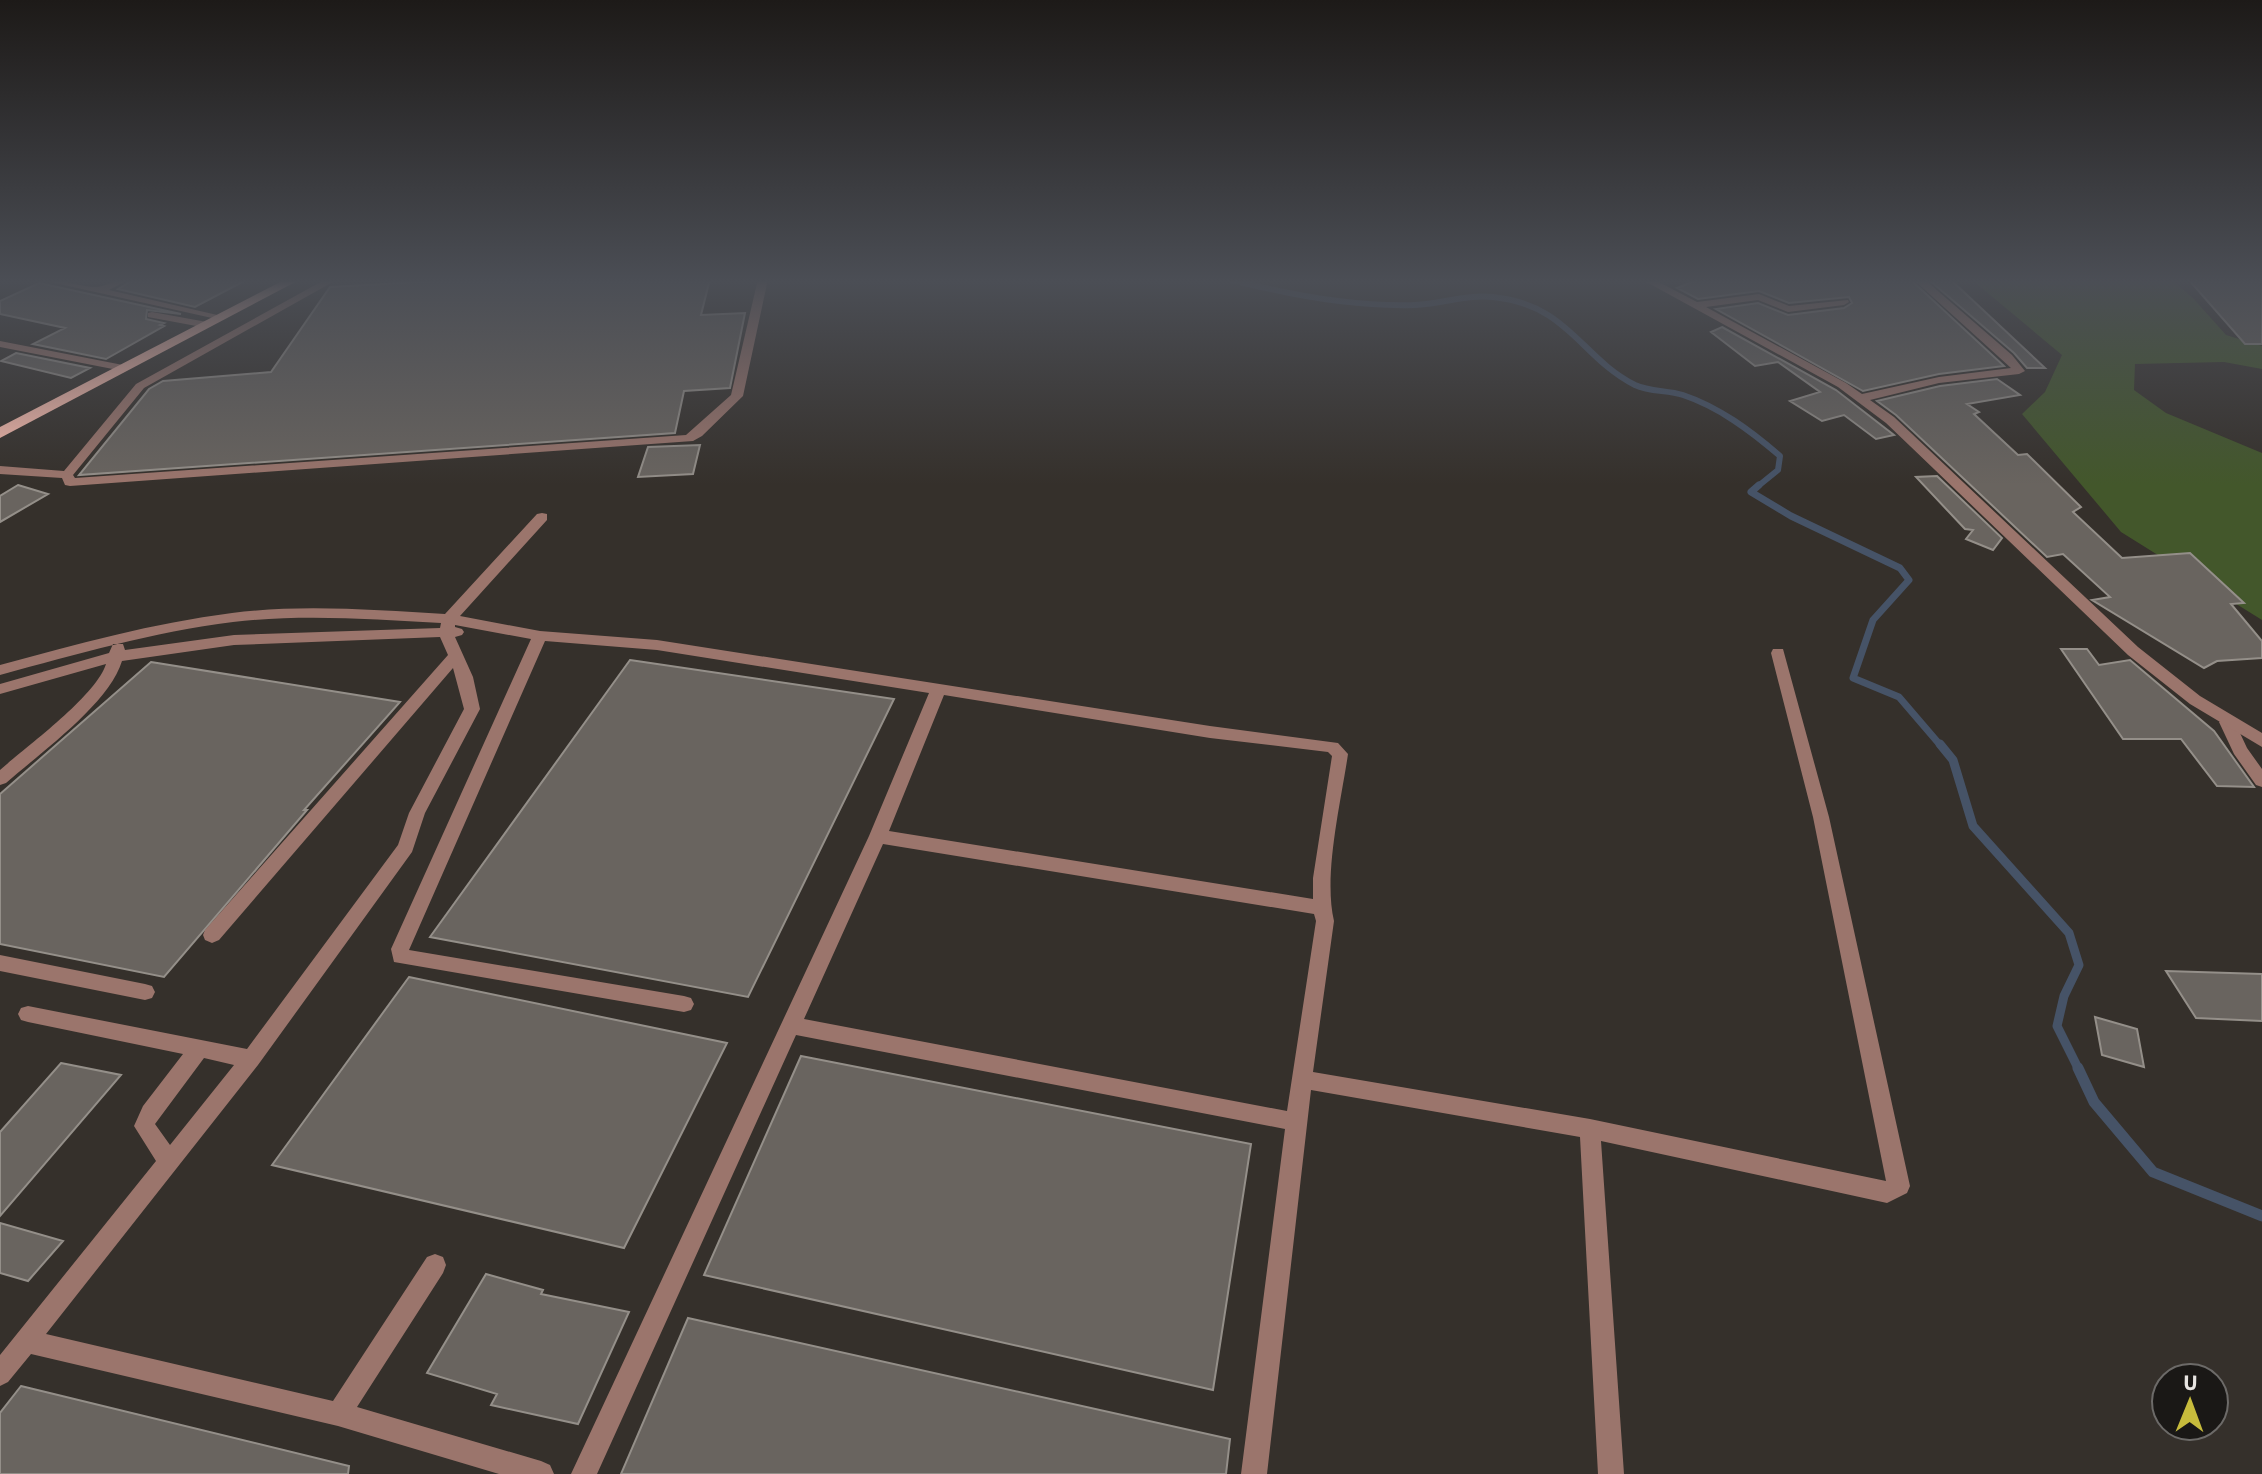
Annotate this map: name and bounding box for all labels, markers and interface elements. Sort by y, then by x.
north arrow [2150,1362,2230,1442]
text: U [2183,1367,2198,1399]

